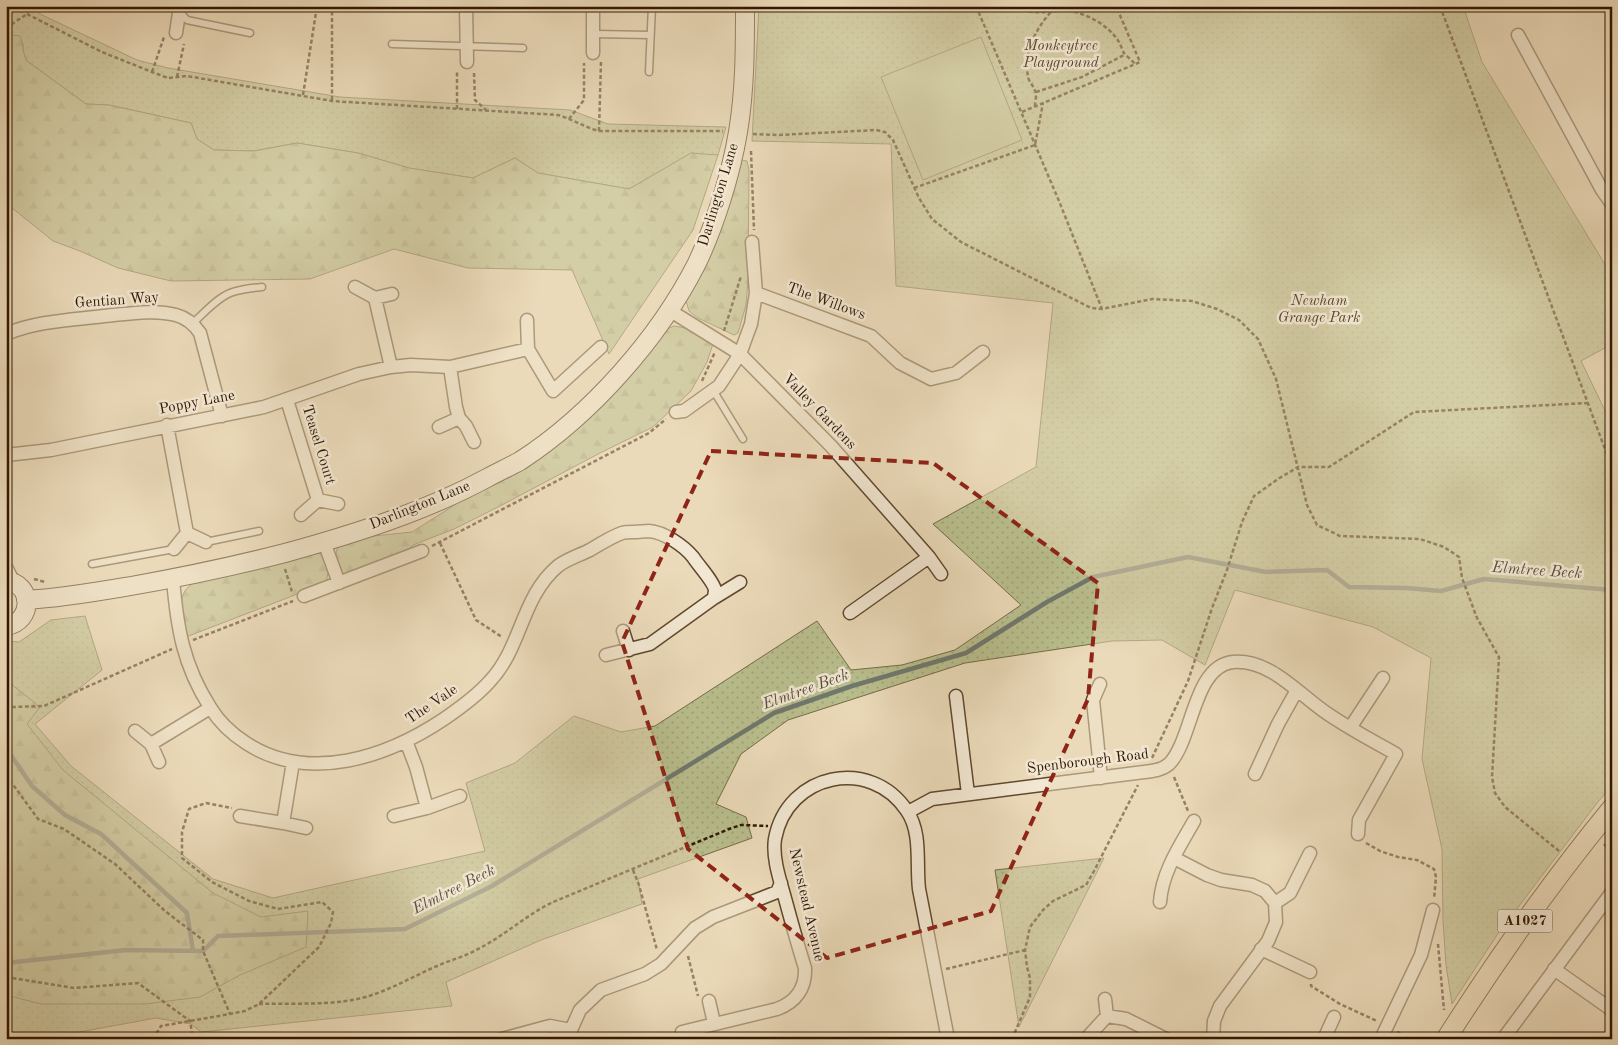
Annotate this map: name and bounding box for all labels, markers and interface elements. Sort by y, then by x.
park label: Monkeytree Playground [1022,39,1100,71]
street label: Darlington Lane [696,142,742,248]
street label: The Willows [785,281,867,323]
street label: Gentian Way [74,291,160,311]
park label: Newham Grange Park [1278,294,1360,326]
street label: Valley Gardens [779,371,859,453]
street label: Poppy Lane [158,388,236,418]
street label: Teasel Court [299,403,337,487]
street label: Darlington Lane [368,479,473,533]
water label: Elmtree Beck [1490,560,1583,582]
water label: Elmtree Beck [760,667,851,713]
street label: The Vale [403,682,461,728]
street label: Spenborough Road [1026,747,1150,777]
street label: Newstead Avenue [786,847,826,963]
water label: Elmtree Beck [409,862,498,918]
road number: A1027 [1498,909,1552,932]

